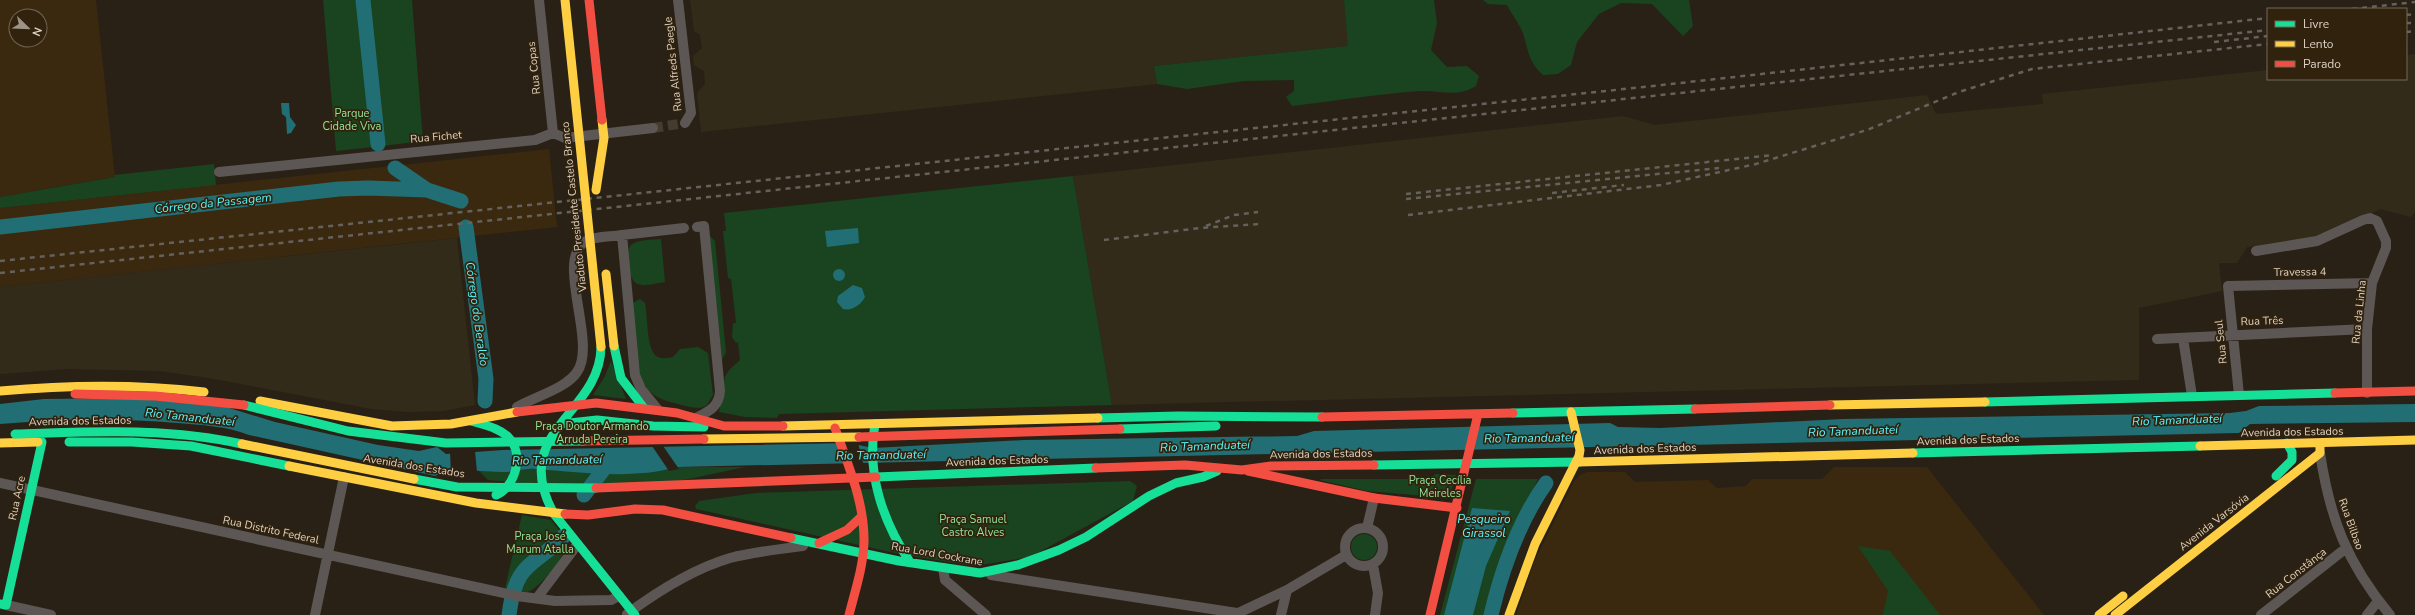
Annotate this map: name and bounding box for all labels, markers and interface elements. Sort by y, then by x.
north arrow [8,8,48,48]
legend [2267,8,2407,80]
street label: Rua Alfreds Paegle [661,16,685,112]
text: Livre [2303,16,2329,32]
text: N [28,25,45,38]
text: Lento [2303,36,2334,52]
street label: Rua Copas [524,41,544,95]
text: Parado [2303,56,2341,72]
park label: Parque Cidade Viva [323,106,382,134]
street label: Viaduto Presidente Castelo Branco [558,121,591,294]
street label: Rua Fichet [410,127,463,147]
water label: Córrego da Passagem [154,189,272,217]
water label: Córrego do Beraldo [462,261,492,367]
street label: Travessa 4 [2274,264,2327,280]
street label: Rua da Linha [2348,279,2370,345]
street label: Rua Três [2240,313,2284,329]
street label: Rua Seul [2211,318,2231,365]
water label: Rio Tamanduateí [144,404,238,430]
water label: Rio Tamanduateí [2132,410,2224,430]
street label: Avenida dos Estados [29,413,131,429]
park label: Praça Doutor Armando Arruda Pereira [535,419,649,447]
water label: Rio Tamanduateí [1808,421,1900,441]
street label: Avenida dos Estados [2241,424,2343,440]
water label: Rio Tamanduateí [1484,429,1576,447]
street label: Avenida dos Estados [1916,431,2020,449]
water label: Rio Tamanduateí [1160,436,1252,456]
street label: Avenida dos Estados [1593,440,1697,458]
water label: Rio Tamanduateí [836,446,928,464]
street label: Avenida dos Estados [1270,446,1372,462]
street label: Avenida dos Estados [362,451,466,481]
water label: Rio Tamanduateí [512,451,604,469]
street label: Avenida dos Estados [945,452,1049,470]
park label: Praça Cecília Meireles [1409,473,1471,501]
street label: Rua Acre [5,474,29,522]
street label: Avenida Varsóvia [2176,490,2252,554]
street label: Rua Bilbao [2335,496,2367,552]
water label: Pesqueiro Girassol [1457,511,1511,541]
street label: Rua Distrito Federal [221,512,321,548]
park label: Praça Samuel Castro Alves [939,512,1008,540]
park label: Praça José Marum Atalla [506,529,574,557]
street label: Rua Lord Cockrane [890,539,984,569]
street label: Rua Constânça [2262,544,2330,602]

